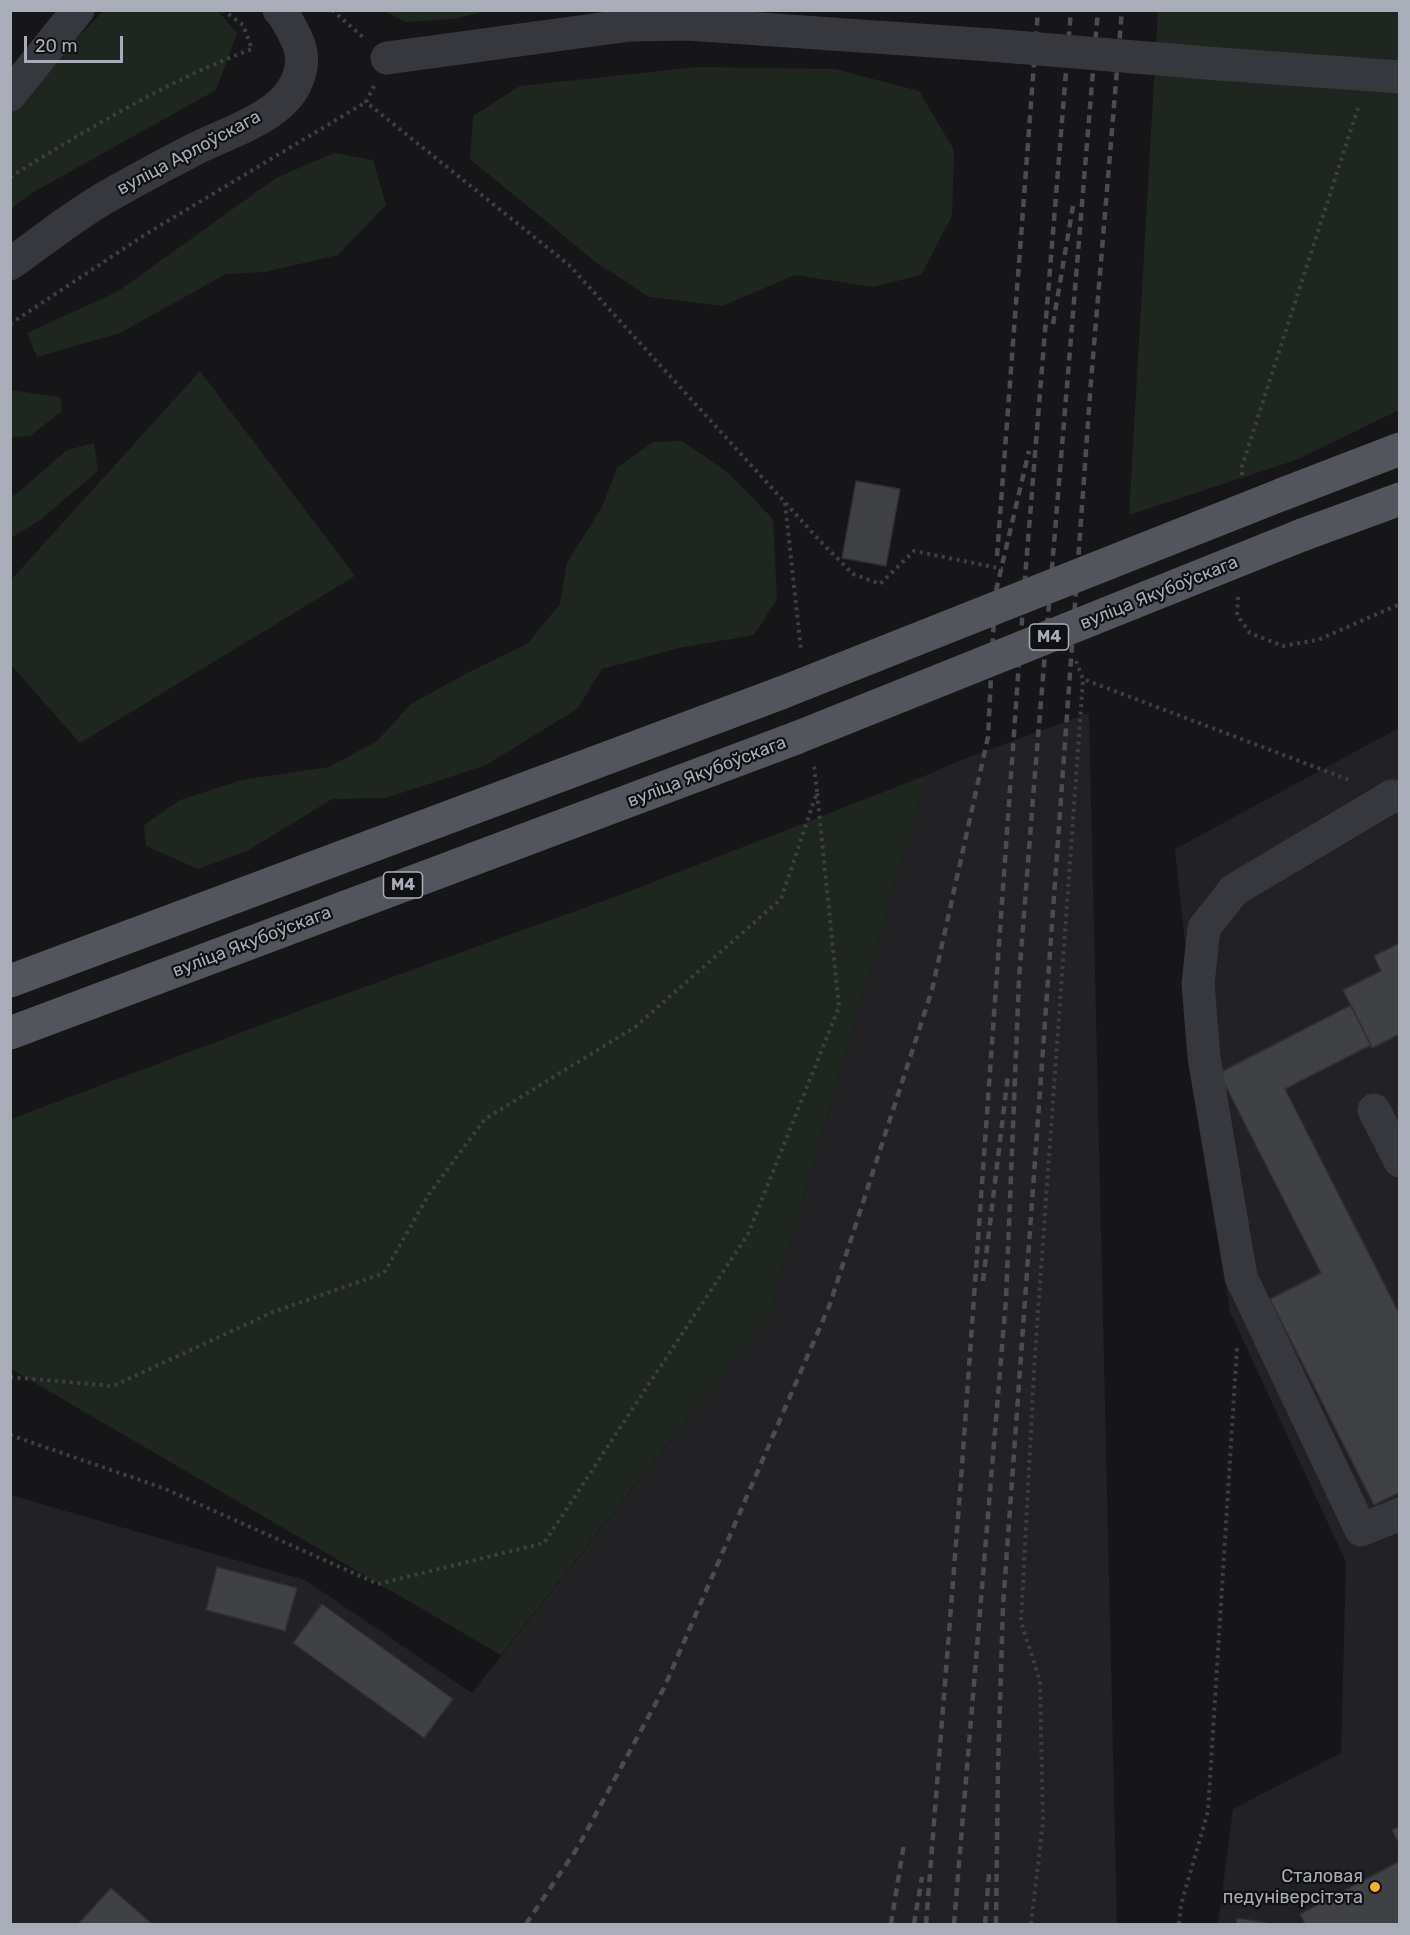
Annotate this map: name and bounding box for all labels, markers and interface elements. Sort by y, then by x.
scale bar [27,24,126,62]
text: 20 m [35,35,77,57]
street label: вуліца Арлоўскага [114,106,264,200]
street label: вуліца Якубоўскага [1077,551,1241,635]
road number: М4 [1030,624,1068,650]
street label: вуліца Якубоўскага [625,732,789,812]
road number: М4 [384,872,422,898]
street label: вуліца Якубоўскага [170,902,334,982]
place label: Сталовая педуніверсітэта [1223,1866,1363,1908]
marker: Сталовая педуніверсітэта [1368,1880,1382,1894]

